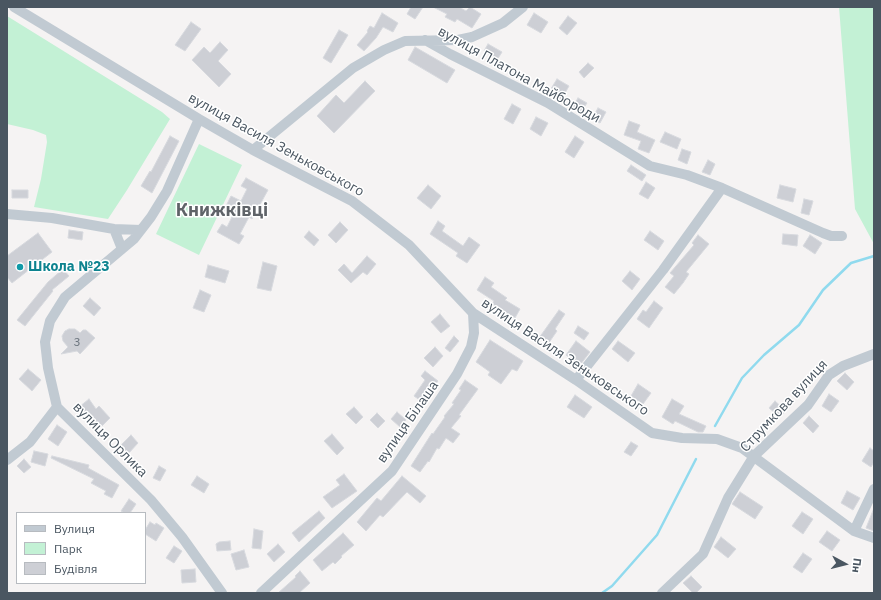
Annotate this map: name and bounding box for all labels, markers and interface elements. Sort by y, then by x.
street label: вулиця Платона Майбороди [435,23,603,127]
street label: вулиця Василя Зеньковського [185,90,367,200]
district label: Книжківці [176,200,268,222]
place label: Школа №23 [28,259,110,275]
marker: Школа №23 [15,262,25,272]
street label: вулиця Василя Зеньковського [478,295,652,419]
house number: 3 [73,336,81,350]
street label: Струмкова вулиця [737,356,831,456]
street label: вулиця Білаша [374,378,442,466]
street label: вулиця Орлика [69,399,151,481]
legend [16,512,146,584]
text: Вулиця [54,521,95,536]
text: Парк [54,541,82,556]
north arrow [825,544,865,584]
text: Пн [849,557,865,574]
text: Будівля [54,561,97,576]

